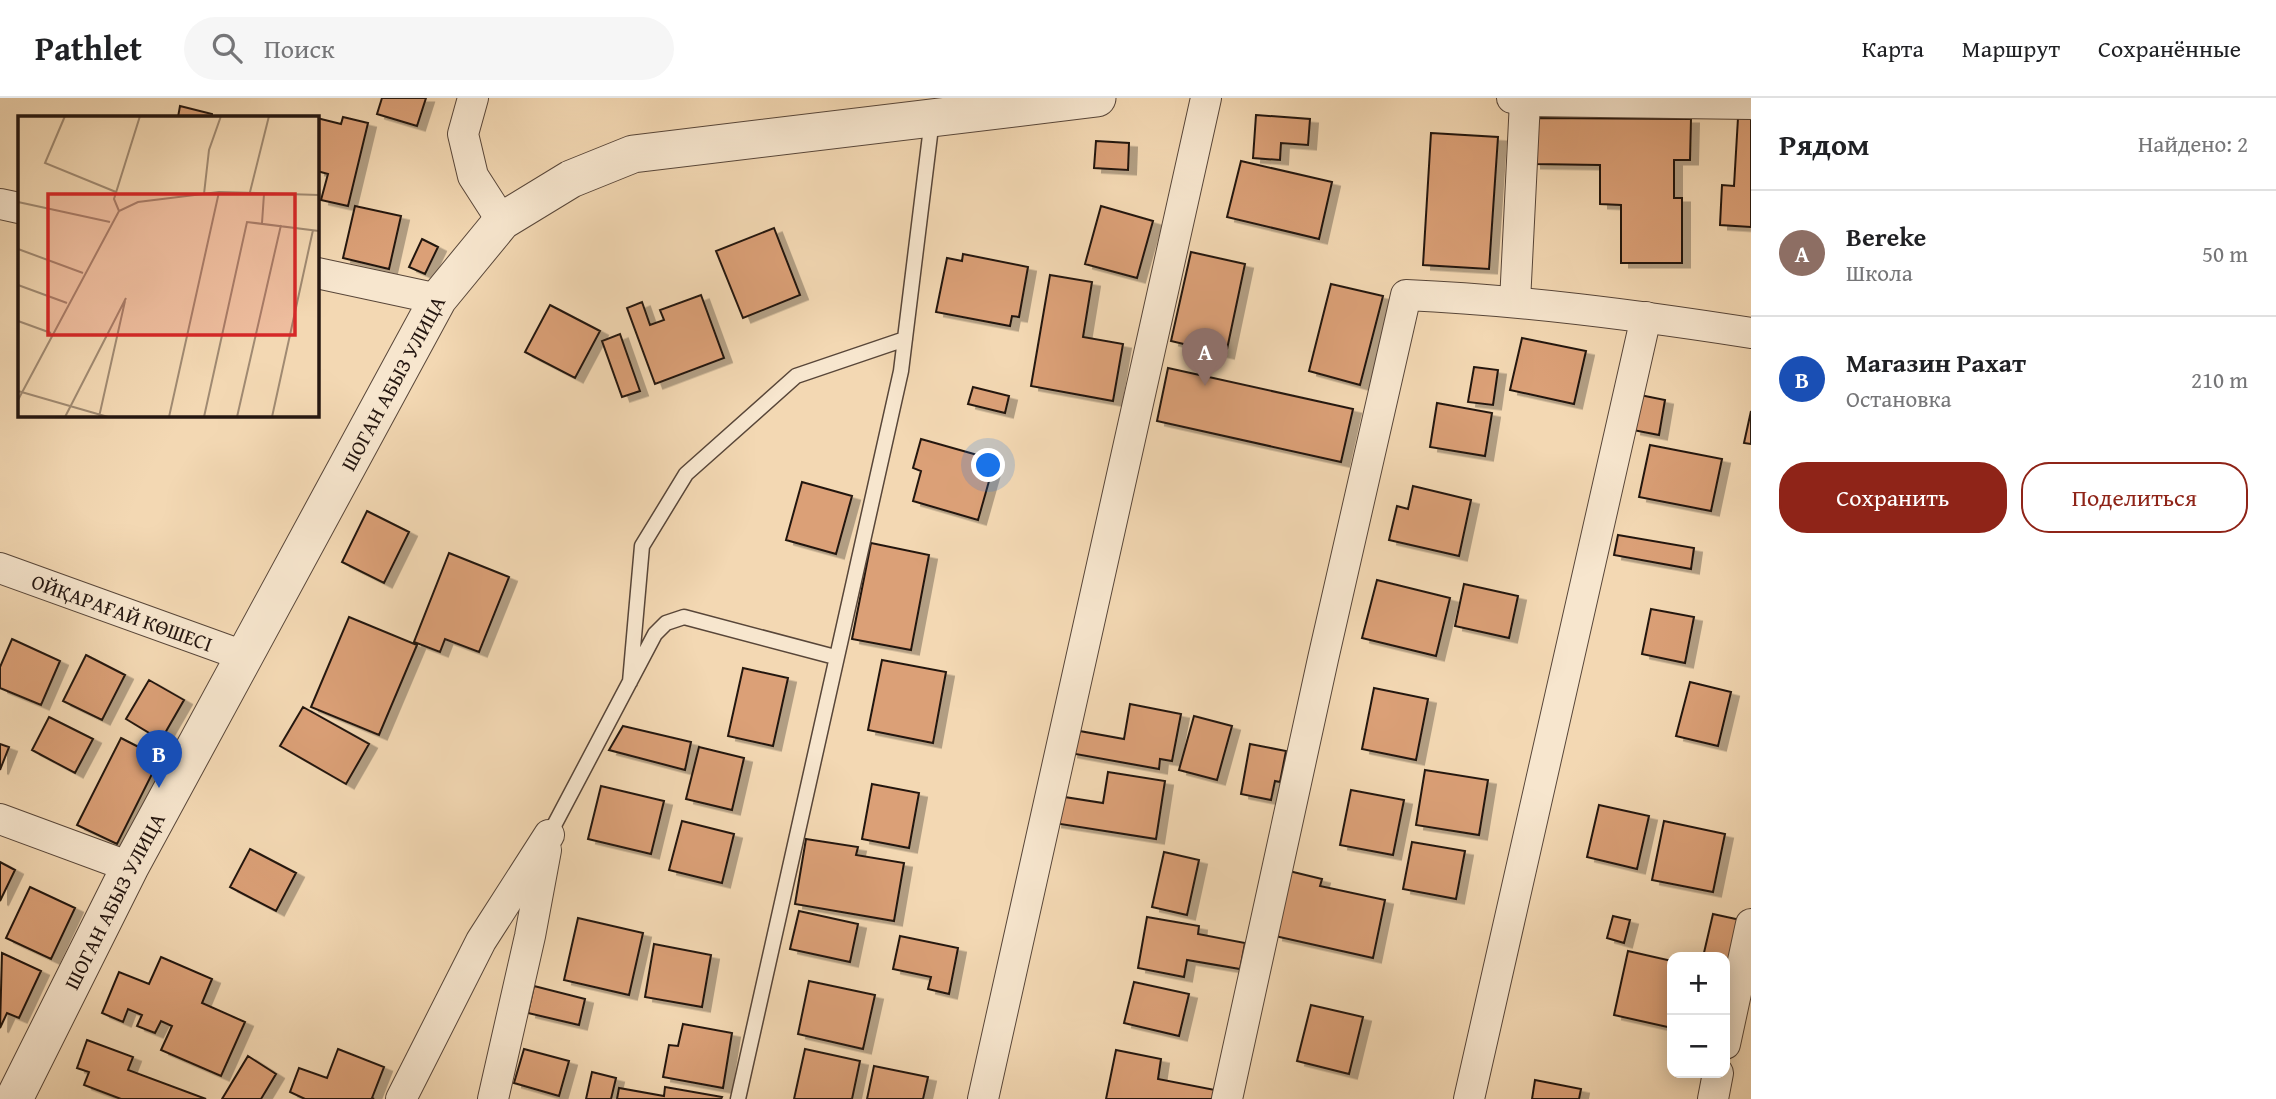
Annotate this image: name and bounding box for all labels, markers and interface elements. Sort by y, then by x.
search box [184,17,674,80]
text: Pathlet [35,24,142,72]
icon: search [208,29,246,67]
text: Поиск [264,29,335,68]
text: Карта [1862,31,1924,66]
text: Маршрут [1962,31,2060,66]
text: Сохранённые [2098,31,2241,66]
inset map [18,116,318,416]
text: Рядом [1779,122,1870,166]
text: Найдено: 2 [2138,127,2248,160]
text: Bereke [1846,217,1926,256]
text: A [1795,237,1809,270]
text: 50 m [2202,237,2248,270]
text: Школа [1846,256,1913,289]
street label: ШОГАН АБЫЗ УЛИЦА [332,290,453,476]
pin: A [1182,328,1228,386]
text: Магазин Рахат [1846,343,2026,382]
text: B [1795,363,1809,396]
text: 210 m [2191,363,2248,396]
text: Остановка [1846,382,1952,415]
your location [971,448,1005,482]
button: Сохранить [1779,462,2007,533]
button: Поделиться [2021,462,2248,533]
street label: ОЙҚАРАҒАЙ КӨШЕСІ [27,565,217,659]
pin: B [136,730,182,788]
street label: ШОГАН АБЫЗ УЛИЦА [56,807,172,994]
map controls [1667,952,1730,1078]
button: + [1667,952,1730,1015]
button: − [1667,1015,1730,1078]

